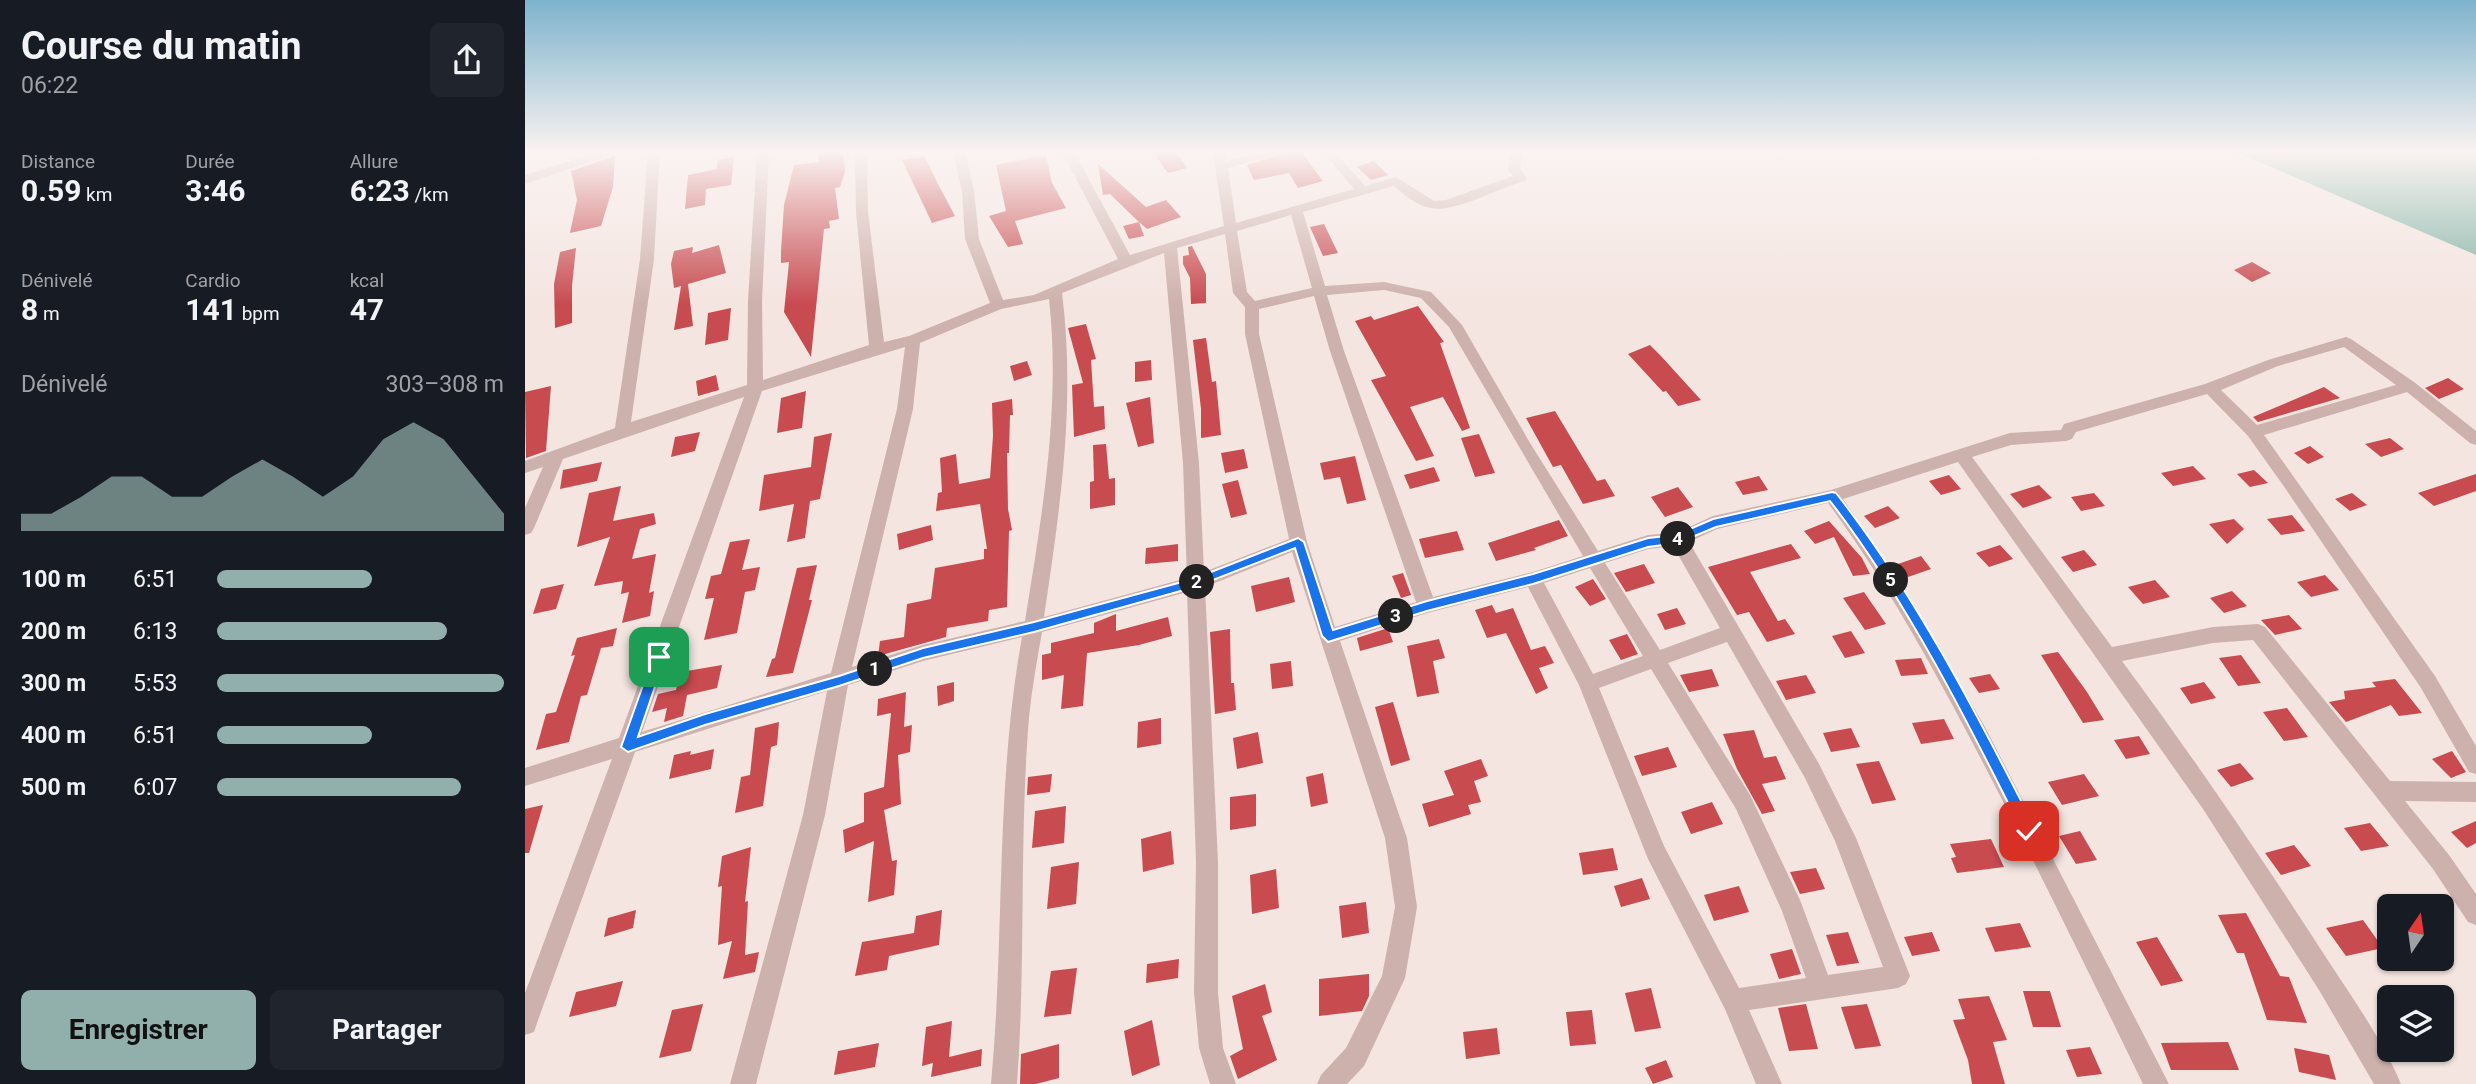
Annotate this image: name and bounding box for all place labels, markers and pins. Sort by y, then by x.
pin: 4 [1661,522,1695,556]
pin: 5 [1873,562,1909,598]
pin: 2 [1179,564,1215,600]
pin: 3 [1379,598,1413,634]
pin [629,627,689,687]
pin: 1 [857,652,893,686]
pin [1999,801,2059,861]

